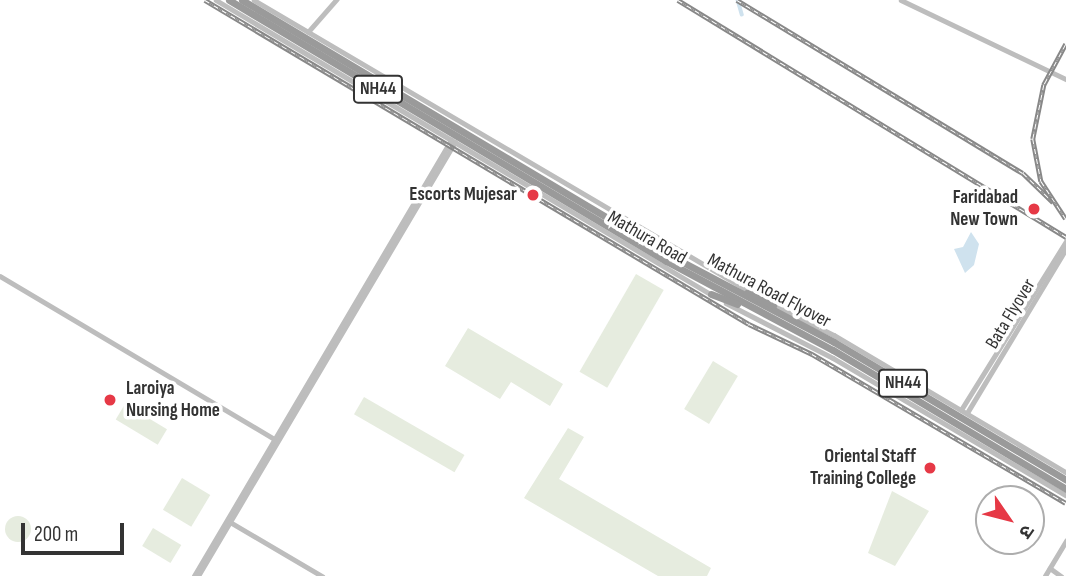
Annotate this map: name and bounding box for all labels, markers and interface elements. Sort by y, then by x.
road number: NH44 [352,74,404,104]
place label: Escorts Mujesar [409,184,517,206]
marker: Escorts Mujesar [523,185,543,205]
place label: Faridabad New Town [950,187,1018,231]
marker: Faridabad New Town [1024,199,1044,219]
street label: Mathura Road [603,206,691,270]
street label: Mathura Road Flyover [703,249,835,333]
street label: Bata Flyover [981,275,1041,353]
road number: NH44 [877,368,929,398]
place label: Laroiya Nursing Home [126,378,220,422]
marker: Laroiya Nursing Home [100,390,120,410]
place label: Oriental Staff Training College [810,446,916,490]
marker: Oriental Staff Training College [922,460,938,476]
north arrow [975,485,1045,555]
scale bar [24,510,128,554]
text: उ [1013,520,1039,542]
text: 200 m [34,522,78,547]

